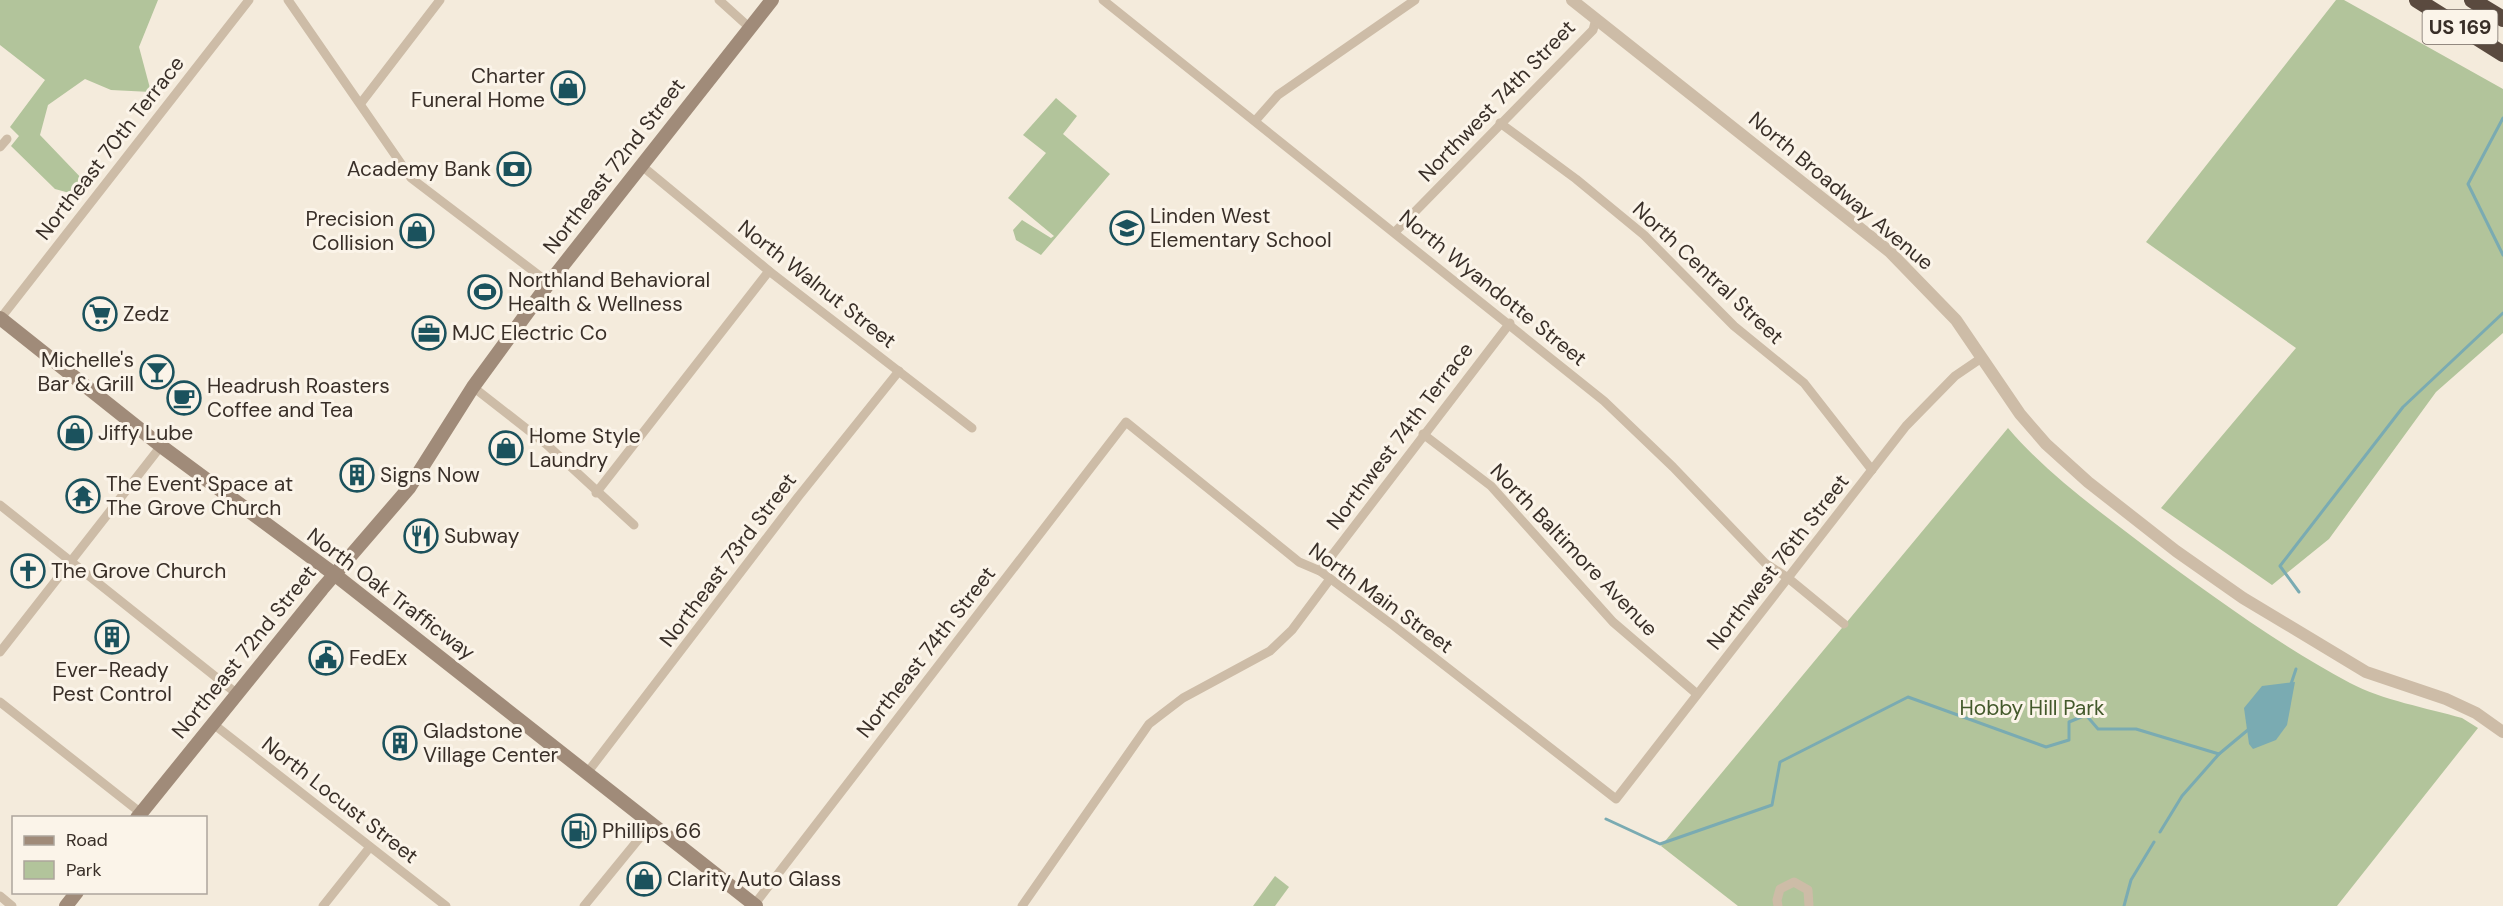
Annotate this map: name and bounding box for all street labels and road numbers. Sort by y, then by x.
road number: US 169 [2422,10,2498,44]
street label: Northwest 74th Street [1412,14,1582,188]
street label: Northeast 70th Terrace [29,50,191,246]
street label: Northeast 72nd Street [537,73,691,259]
street label: North Broadway Avenue [1743,105,1939,277]
street label: North Central Street [1626,196,1790,350]
street label: North Wyandotte Street [1393,204,1593,372]
street label: North Walnut Street [732,213,902,355]
street label: Northwest 74th Terrace [1320,337,1480,535]
street label: North Baltimore Avenue [1484,458,1664,643]
street label: Northeast 73rd Street [653,467,803,653]
street label: Northwest 76th Street [1701,468,1855,656]
street label: North Oak Trafficway [301,522,481,667]
street label: North Main Street [1303,536,1459,660]
street label: Northeast 72nd Street [165,559,323,745]
street label: Northeast 74th Street [850,560,1002,744]
street label: North Locust Street [256,730,424,870]

